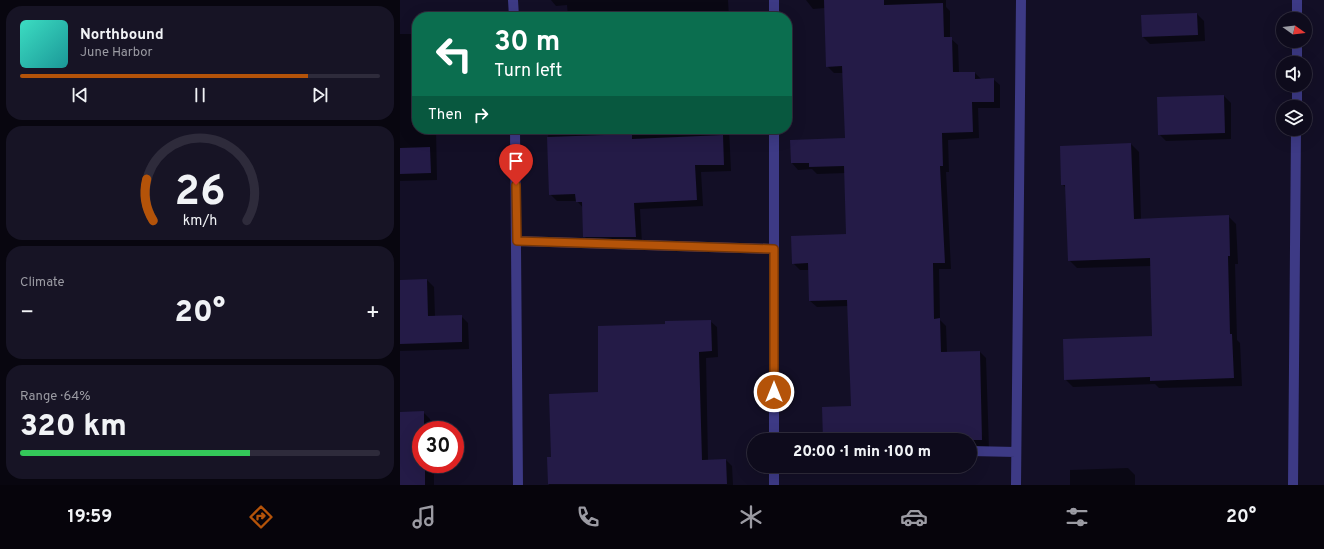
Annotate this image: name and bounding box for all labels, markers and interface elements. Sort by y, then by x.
north arrow [1276,12,1312,48]
map controls [1276,12,1312,136]
text: 30 m [494,25,560,61]
text: Northbound [80,26,164,45]
icon: left [428,28,480,80]
text: June Harbor [80,45,153,61]
button: sound [1276,56,1312,92]
text: Turn left [494,60,562,83]
icon: previous [69,84,91,106]
icon: pause [189,84,211,106]
icon: next [309,84,331,106]
button: layers [1276,100,1312,136]
icon: right [470,104,492,126]
text: Then [428,106,462,125]
pin [499,144,533,185]
icon: arrive [505,150,527,172]
text: 26 [175,166,226,219]
text: km/h [183,211,217,229]
text: Climate [20,275,65,291]
text: 20° [175,295,225,332]
text: − [20,300,34,327]
text: + [366,300,380,327]
position arrow [753,371,795,413]
text: Range · 64% [20,389,91,405]
text: 320 km [20,409,127,446]
speed limit sign: 30 [412,421,464,473]
text: 20:00 · 1 min · 100 m [793,443,931,462]
icon: directions [247,503,275,531]
icon: music [410,503,438,531]
icon: phone [574,503,602,531]
icon: climate [737,503,765,531]
icon: car [900,503,928,531]
icon: filters [1063,503,1091,531]
text: 19:59 [68,506,112,529]
text: 20° [1226,506,1256,529]

